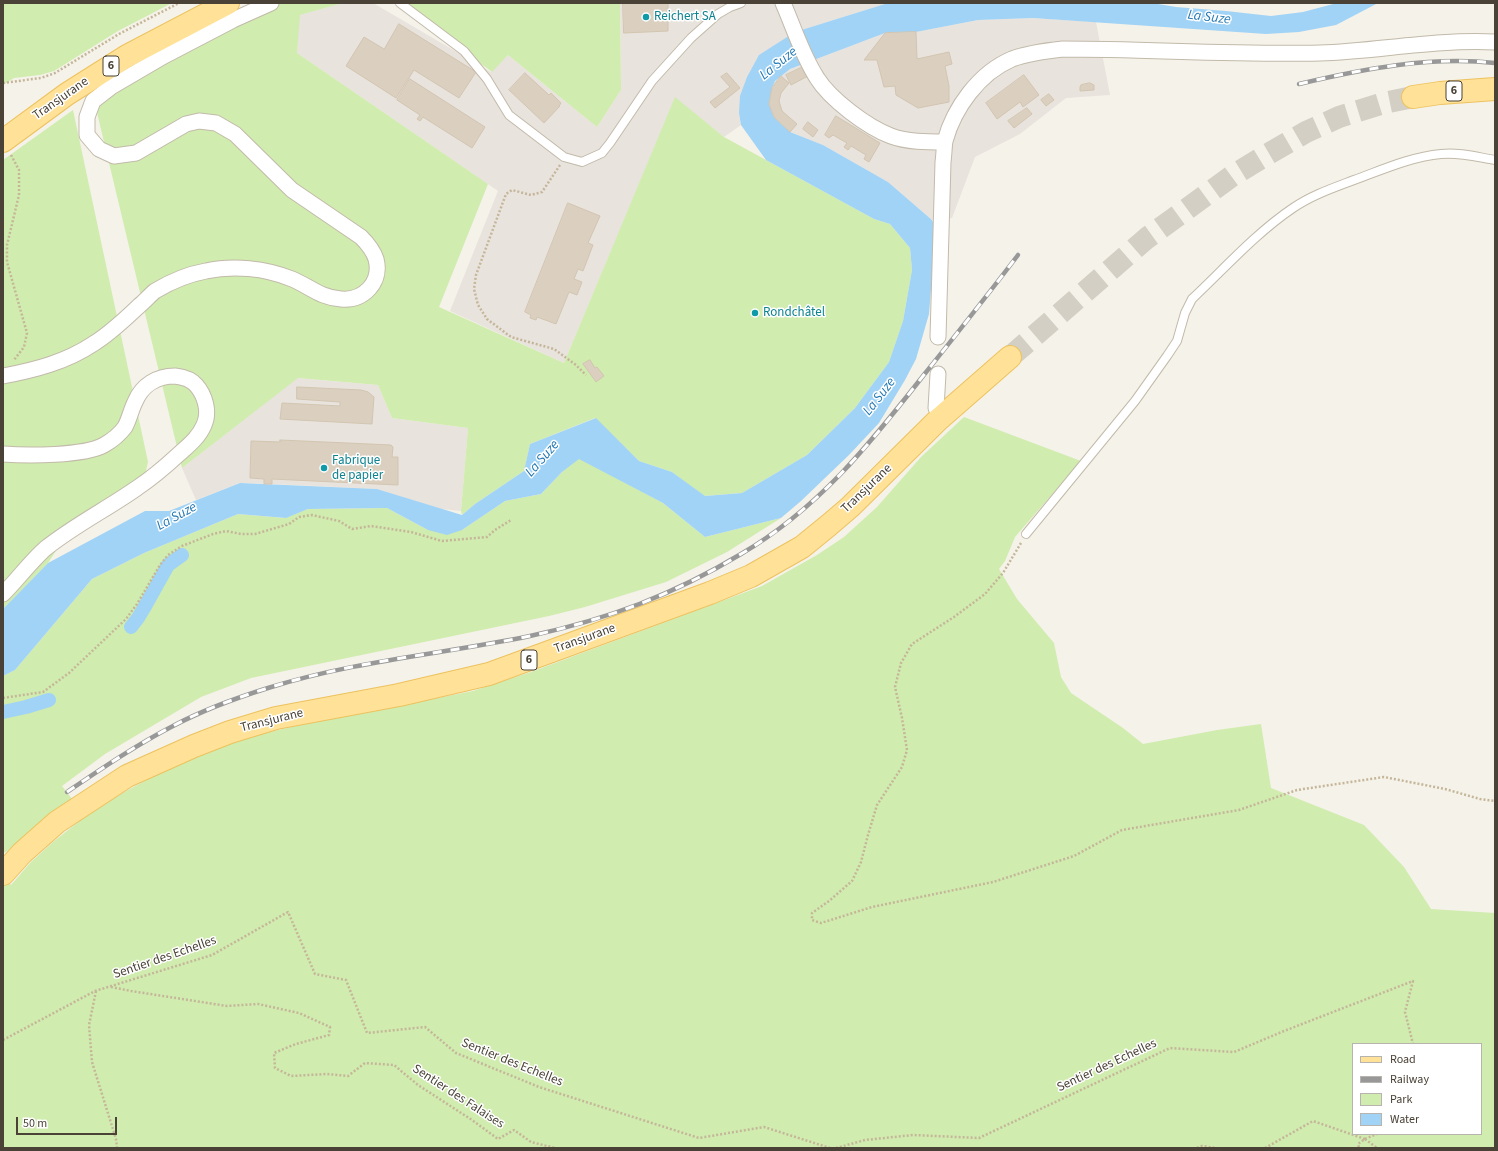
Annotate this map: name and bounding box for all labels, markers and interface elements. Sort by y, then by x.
water label: La Suze [1186,7,1232,29]
place label: Reichert SA [654,9,716,25]
marker: Reichert SA [641,12,651,22]
water label: La Suze [757,44,801,84]
road number: 6 [103,56,119,76]
street label: Transjurane [30,74,92,124]
road number: 6 [1446,81,1462,101]
place label: Rondchâtel [763,305,825,321]
marker: Rondchâtel [750,308,760,318]
water label: La Suze [860,375,900,419]
water label: La Suze [522,437,564,481]
place label: Fabrique de papier [332,453,383,484]
street label: Transjurane [838,461,896,517]
marker: Fabrique de papier [319,463,329,473]
water label: La Suze [154,499,200,535]
street label: Transjurane [552,621,618,657]
road number: 6 [521,650,537,670]
street label: Transjurane [239,706,305,736]
street label: Sentier des Echelles [111,933,219,983]
street label: Sentier des Echelles [459,1036,565,1090]
street label: Sentier des Echelles [1055,1036,1159,1096]
legend [1352,1043,1482,1135]
text: Road [1390,1051,1416,1068]
street label: Sentier des Falaises [409,1062,507,1132]
text: Railway [1390,1071,1429,1088]
text: Park [1390,1091,1412,1108]
scale bar [18,1109,119,1135]
text: Water [1390,1111,1419,1128]
text: 50 m [23,1115,47,1132]

